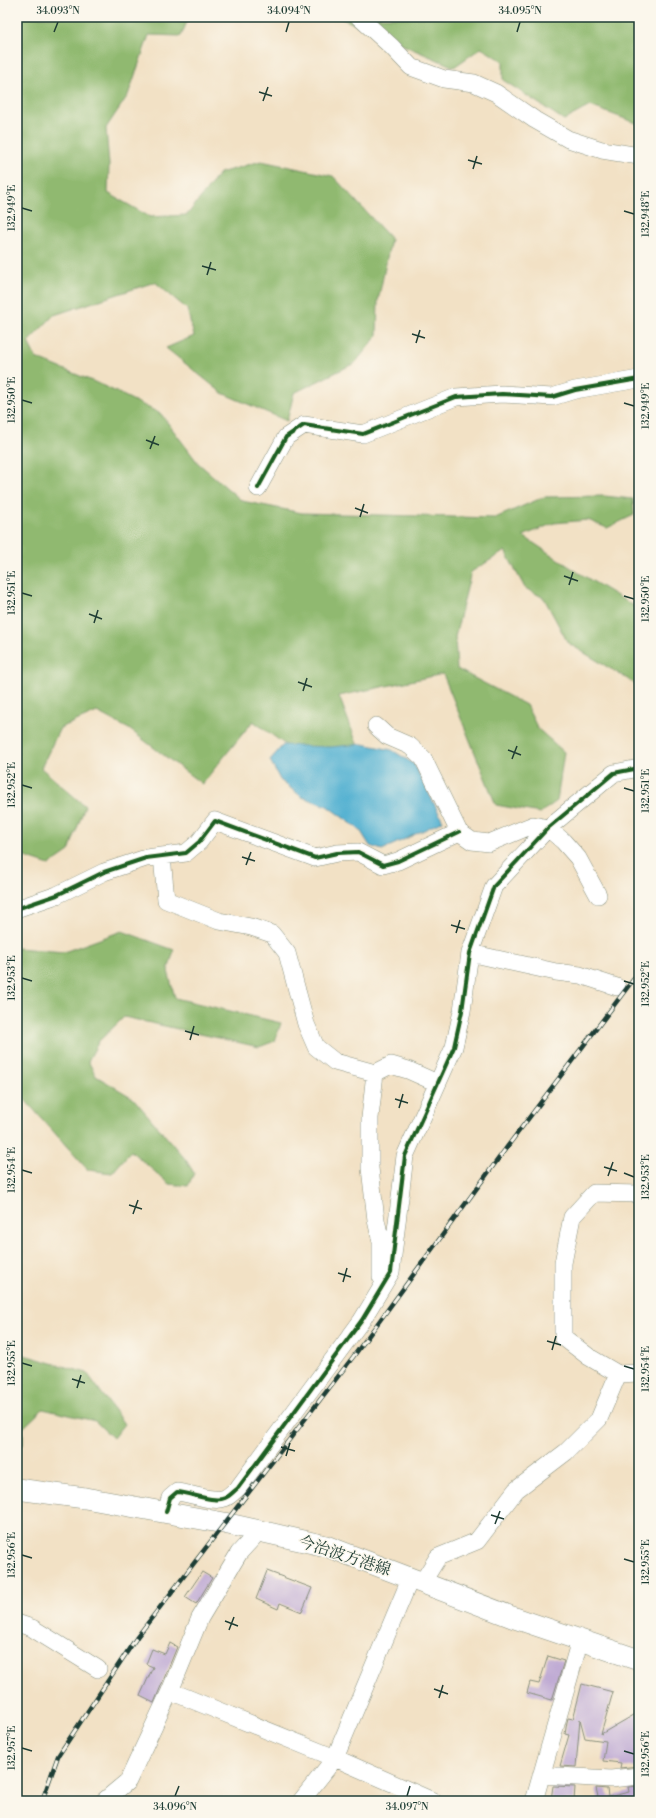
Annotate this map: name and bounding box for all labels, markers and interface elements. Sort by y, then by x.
text: 34.093°N [36,5,80,17]
text: 34.094°N [267,5,311,17]
text: 34.095°N [498,5,542,17]
text: 132.949°E [6,185,18,231]
text: 132.948°E [640,191,652,237]
text: 132.950°E [6,377,18,423]
text: 132.949°E [640,383,652,429]
text: 132.951°E [6,571,18,615]
text: 132.950°E [640,576,652,622]
text: 132.952°E [6,762,18,808]
text: 132.951°E [640,769,652,813]
text: 132.953°E [6,955,18,1001]
text: 132.952°E [640,961,652,1007]
text: 132.954°E [6,1147,18,1193]
text: 132.953°E [640,1154,652,1200]
text: 132.955°E [6,1340,18,1386]
text: 132.954°E [640,1346,652,1392]
text: 132.956°E [6,1532,18,1578]
street label: 今治波方港線 [296,1532,393,1580]
text: 132.955°E [640,1539,652,1585]
text: 132.957°E [6,1726,18,1770]
text: 132.956°E [640,1731,652,1777]
text: 34.096°N [153,1801,197,1813]
text: 34.097°N [386,1801,429,1813]

